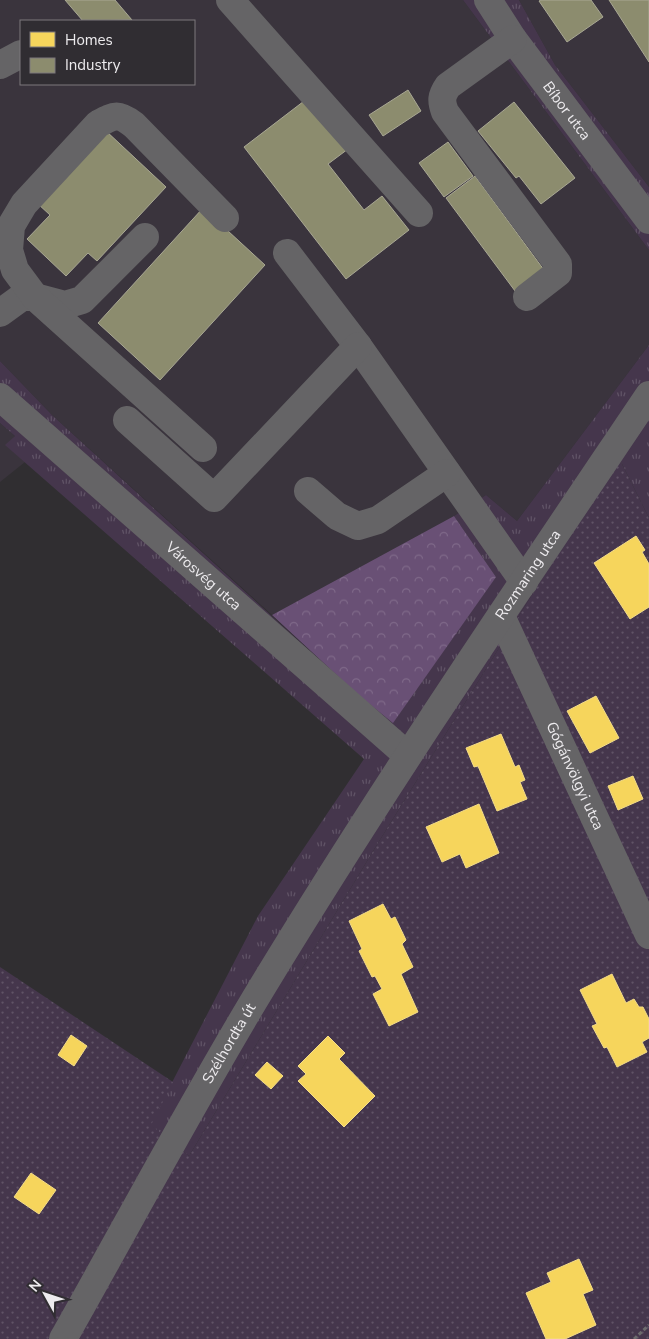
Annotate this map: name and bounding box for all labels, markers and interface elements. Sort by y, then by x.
legend [20,20,195,85]
text: Homes [65,30,113,50]
text: Industry [65,55,121,75]
street label: Bíbor utca [538,77,595,144]
street label: Rozmaring utca [491,526,565,624]
street label: Városvég utca [161,536,246,615]
street label: Gógánvölgyi utca [541,718,609,833]
street label: Szélhordta út [198,999,261,1087]
north arrow [20,1269,70,1319]
text: N [25,1276,46,1296]

